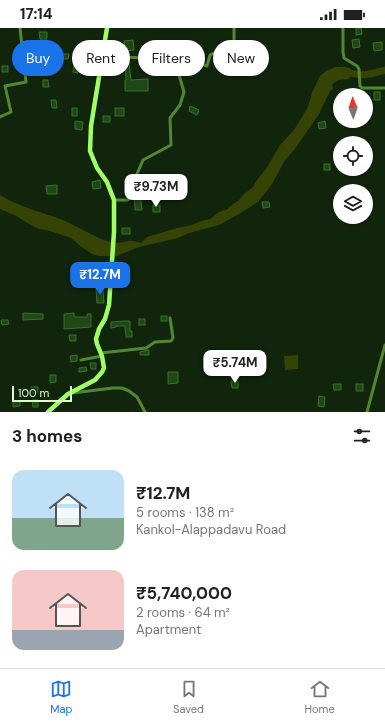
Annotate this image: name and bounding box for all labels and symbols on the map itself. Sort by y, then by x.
north arrow [333,88,373,128]
pin: ₹9.73M [123,174,189,208]
pin: ₹12.7M [67,262,133,296]
pin: ₹5.74M [202,350,268,384]
scale bar [12,384,72,403]

